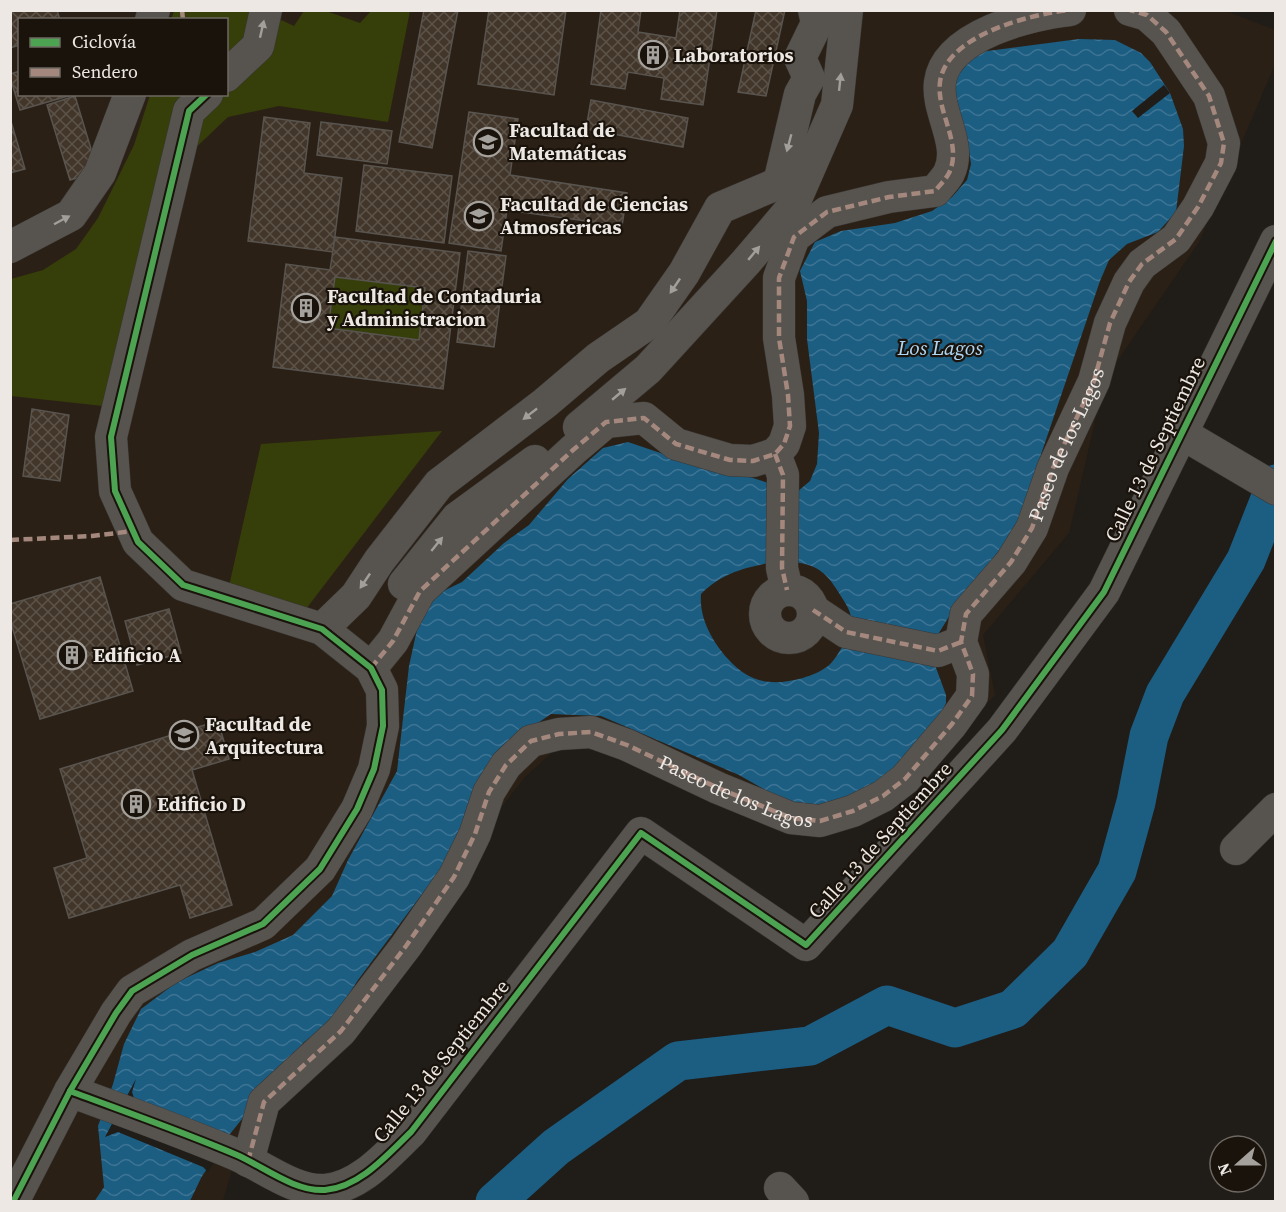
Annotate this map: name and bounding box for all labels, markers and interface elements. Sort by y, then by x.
legend [18,18,228,96]
one-way arrow [258,19,267,38]
text: Ciclovía [72,29,137,54]
building icon: Laboratorios [637,39,669,71]
place label: Laboratorios [674,41,794,69]
text: Sendero [72,59,138,84]
one-way arrow [835,72,845,91]
place label: Facultad de Matemáticas [509,116,627,167]
school or university icon: Facultad de Matemáticas [472,126,504,158]
one-way arrow [784,135,793,153]
place label: Facultad de Ciencias Atmosfericas [500,190,688,241]
school or university icon: Facultad de Ciencias Atmosfericas [463,200,495,232]
one-way arrow [54,215,71,225]
one-way arrow [747,245,760,261]
one-way arrow [669,278,681,294]
place label: Facultad de Contaduria y Administracion [326,282,542,333]
building icon: Facultad de Contaduria y Administracion [290,292,322,324]
water label: Los Lagos [896,333,983,362]
street label: Calle 13 de Septiembre [1098,352,1212,546]
street label: Paseo de los Lagos [1021,365,1111,525]
one-way arrow [611,387,627,400]
one-way arrow [522,408,538,420]
one-way arrow [430,536,443,552]
one-way arrow [359,573,371,589]
building icon: Edificio A [56,639,88,671]
place label: Edificio A [93,641,182,669]
place label: Facultad de Arquitectura [205,710,324,761]
school or university icon: Facultad de Arquitectura [168,719,200,751]
street label: Paseo de los Lagos [654,748,814,834]
street label: Calle 13 de Septiembre [802,755,958,925]
building icon: Edificio D [120,788,152,820]
place label: Edificio D [157,790,246,818]
street label: Calle 13 de Septiembre [366,973,516,1149]
north arrow [1208,1134,1268,1194]
text: N [1212,1160,1236,1179]

